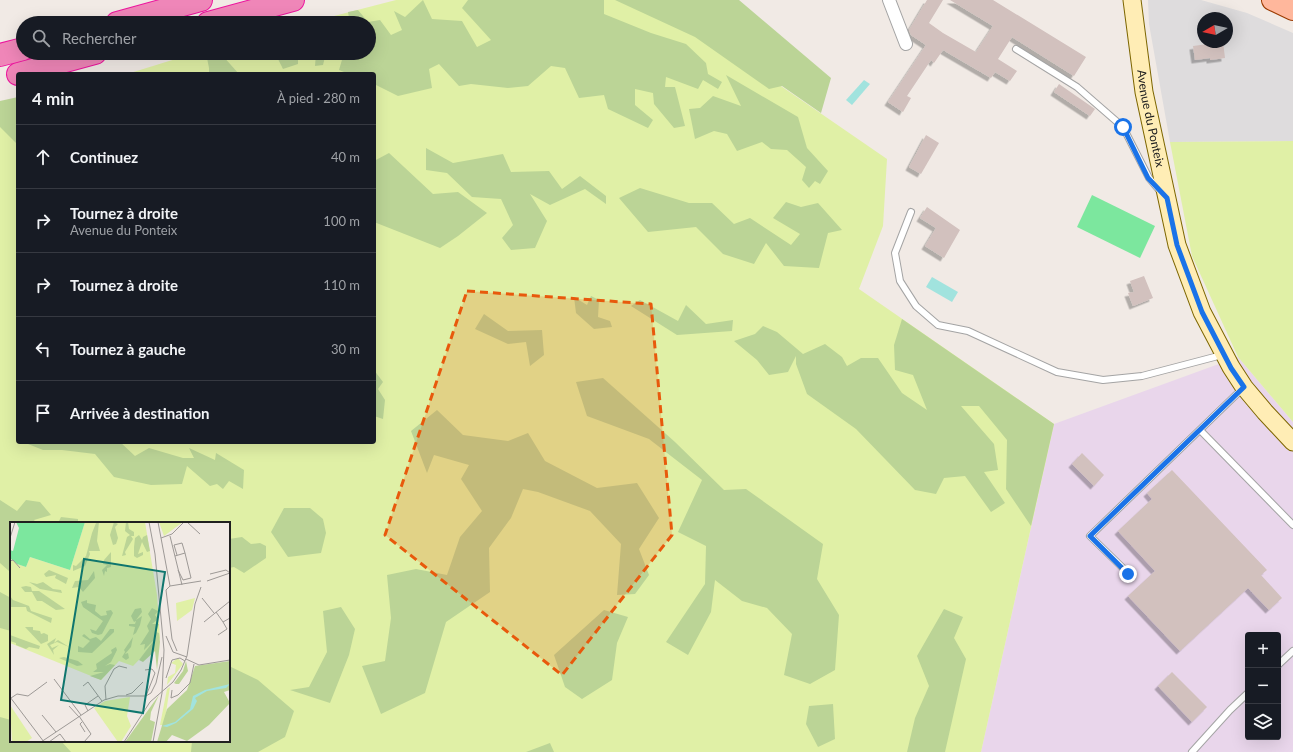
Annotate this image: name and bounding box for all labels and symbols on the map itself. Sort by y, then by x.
north arrow [1197,12,1233,48]
street label: Avenue du Ponteix [1134,69,1168,169]
route start [1114,118,1132,136]
inset map [10,522,230,742]
route end [1119,565,1137,583]

